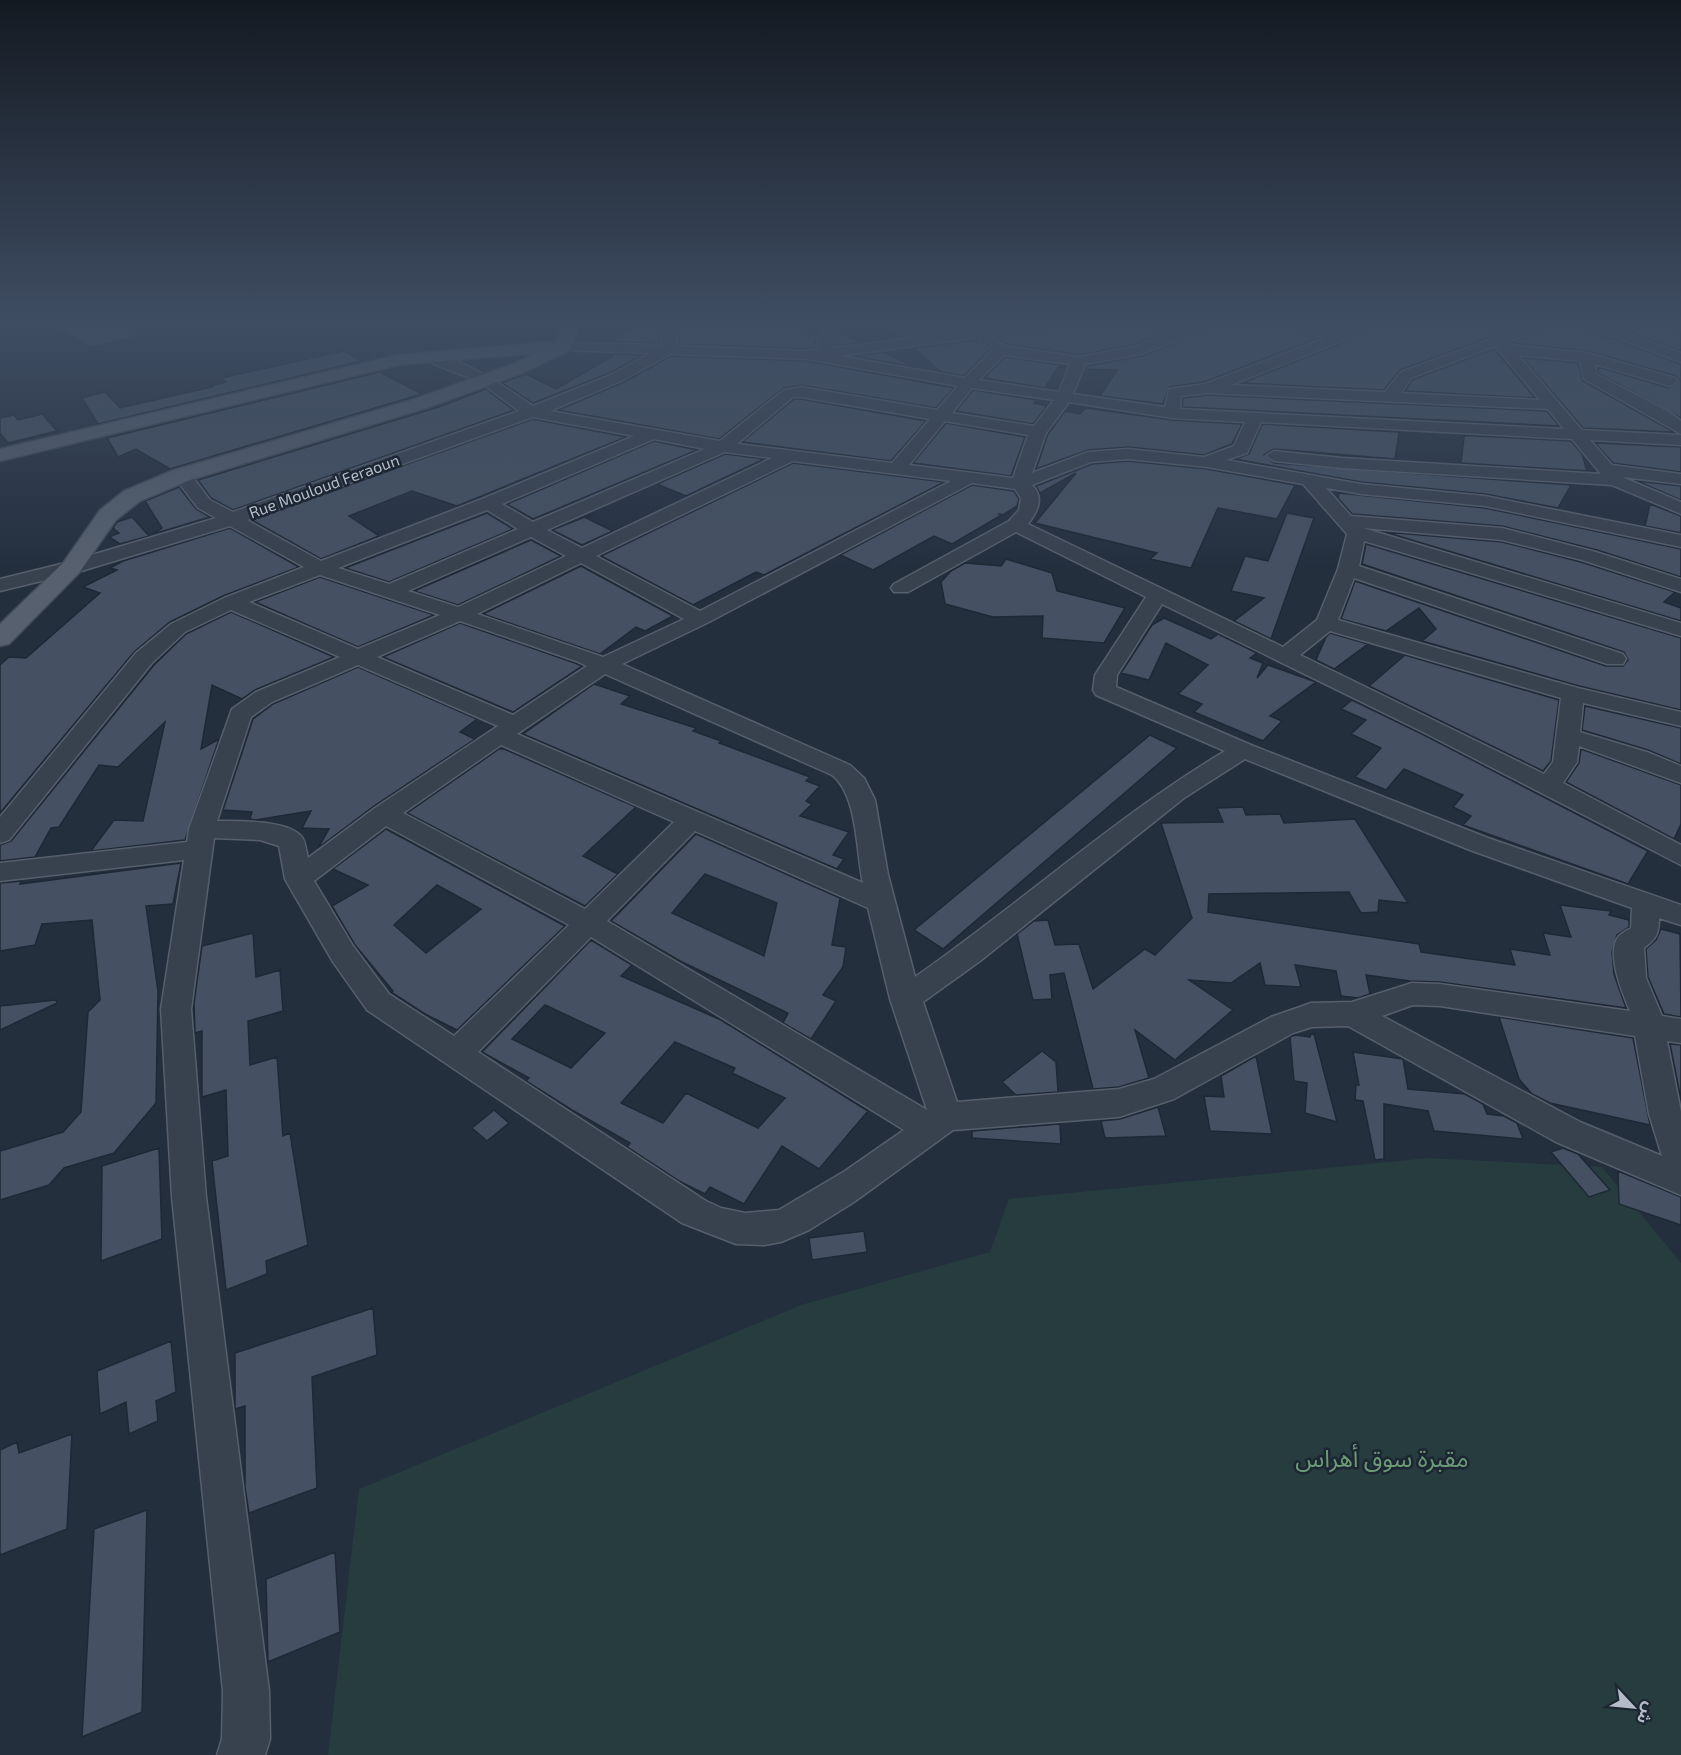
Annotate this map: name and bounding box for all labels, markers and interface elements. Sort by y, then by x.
street label: Rue Mouloud Feraoun [246,449,402,522]
park label: مقبرة سوق أهراس [1295,1443,1469,1473]
north arrow [1603,1677,1663,1737]
text: ش [1633,1699,1660,1728]

